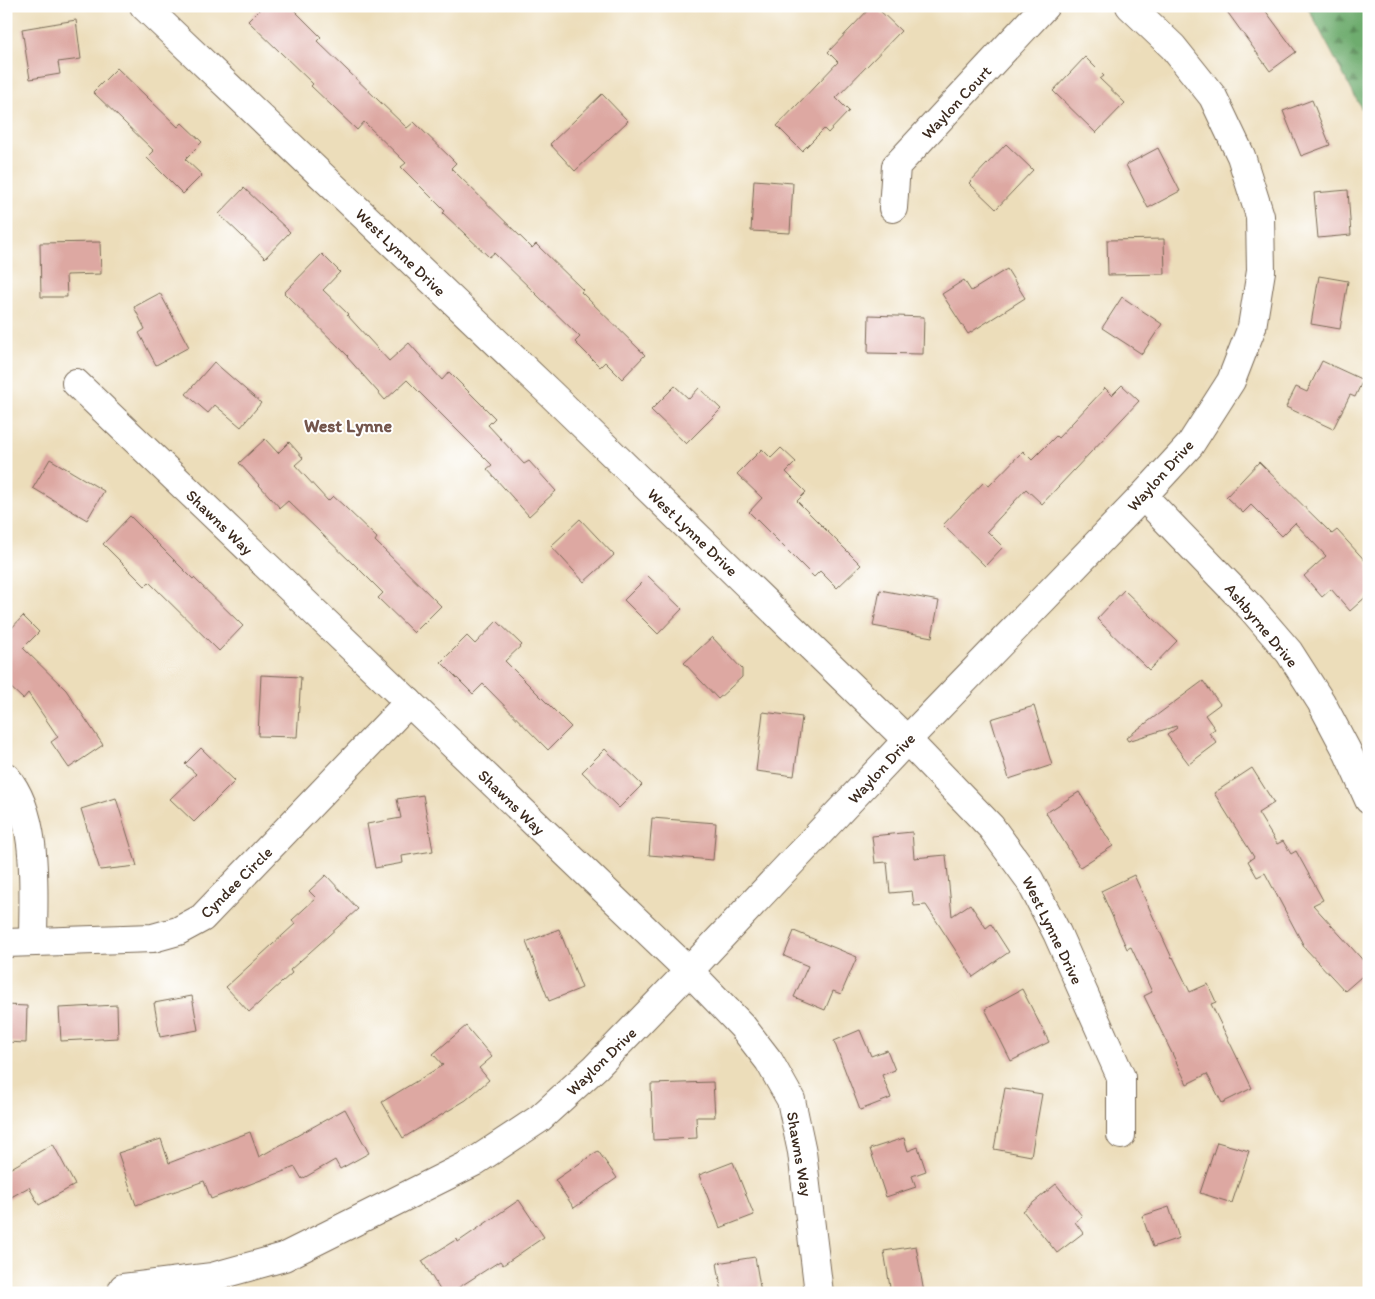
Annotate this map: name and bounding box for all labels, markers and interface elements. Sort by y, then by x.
street label: Waylon Court [917,62,995,143]
street label: West Lynne Drive [352,205,450,300]
district label: West Lynne [304,415,392,437]
street label: Waylon Drive [1123,435,1198,515]
street label: West Lynne Drive [644,485,742,580]
street label: Shawns Way [182,486,257,559]
street label: Ashbyrne Drive [1221,579,1302,671]
street label: Waylon Drive [844,729,919,808]
street label: Shawns Way [474,766,549,839]
street label: Cyndee Circle [196,842,276,922]
street label: West Lynne Drive [1018,873,1087,988]
street label: Waylon Drive [562,1023,640,1100]
street label: Shawns Way [783,1110,816,1198]

